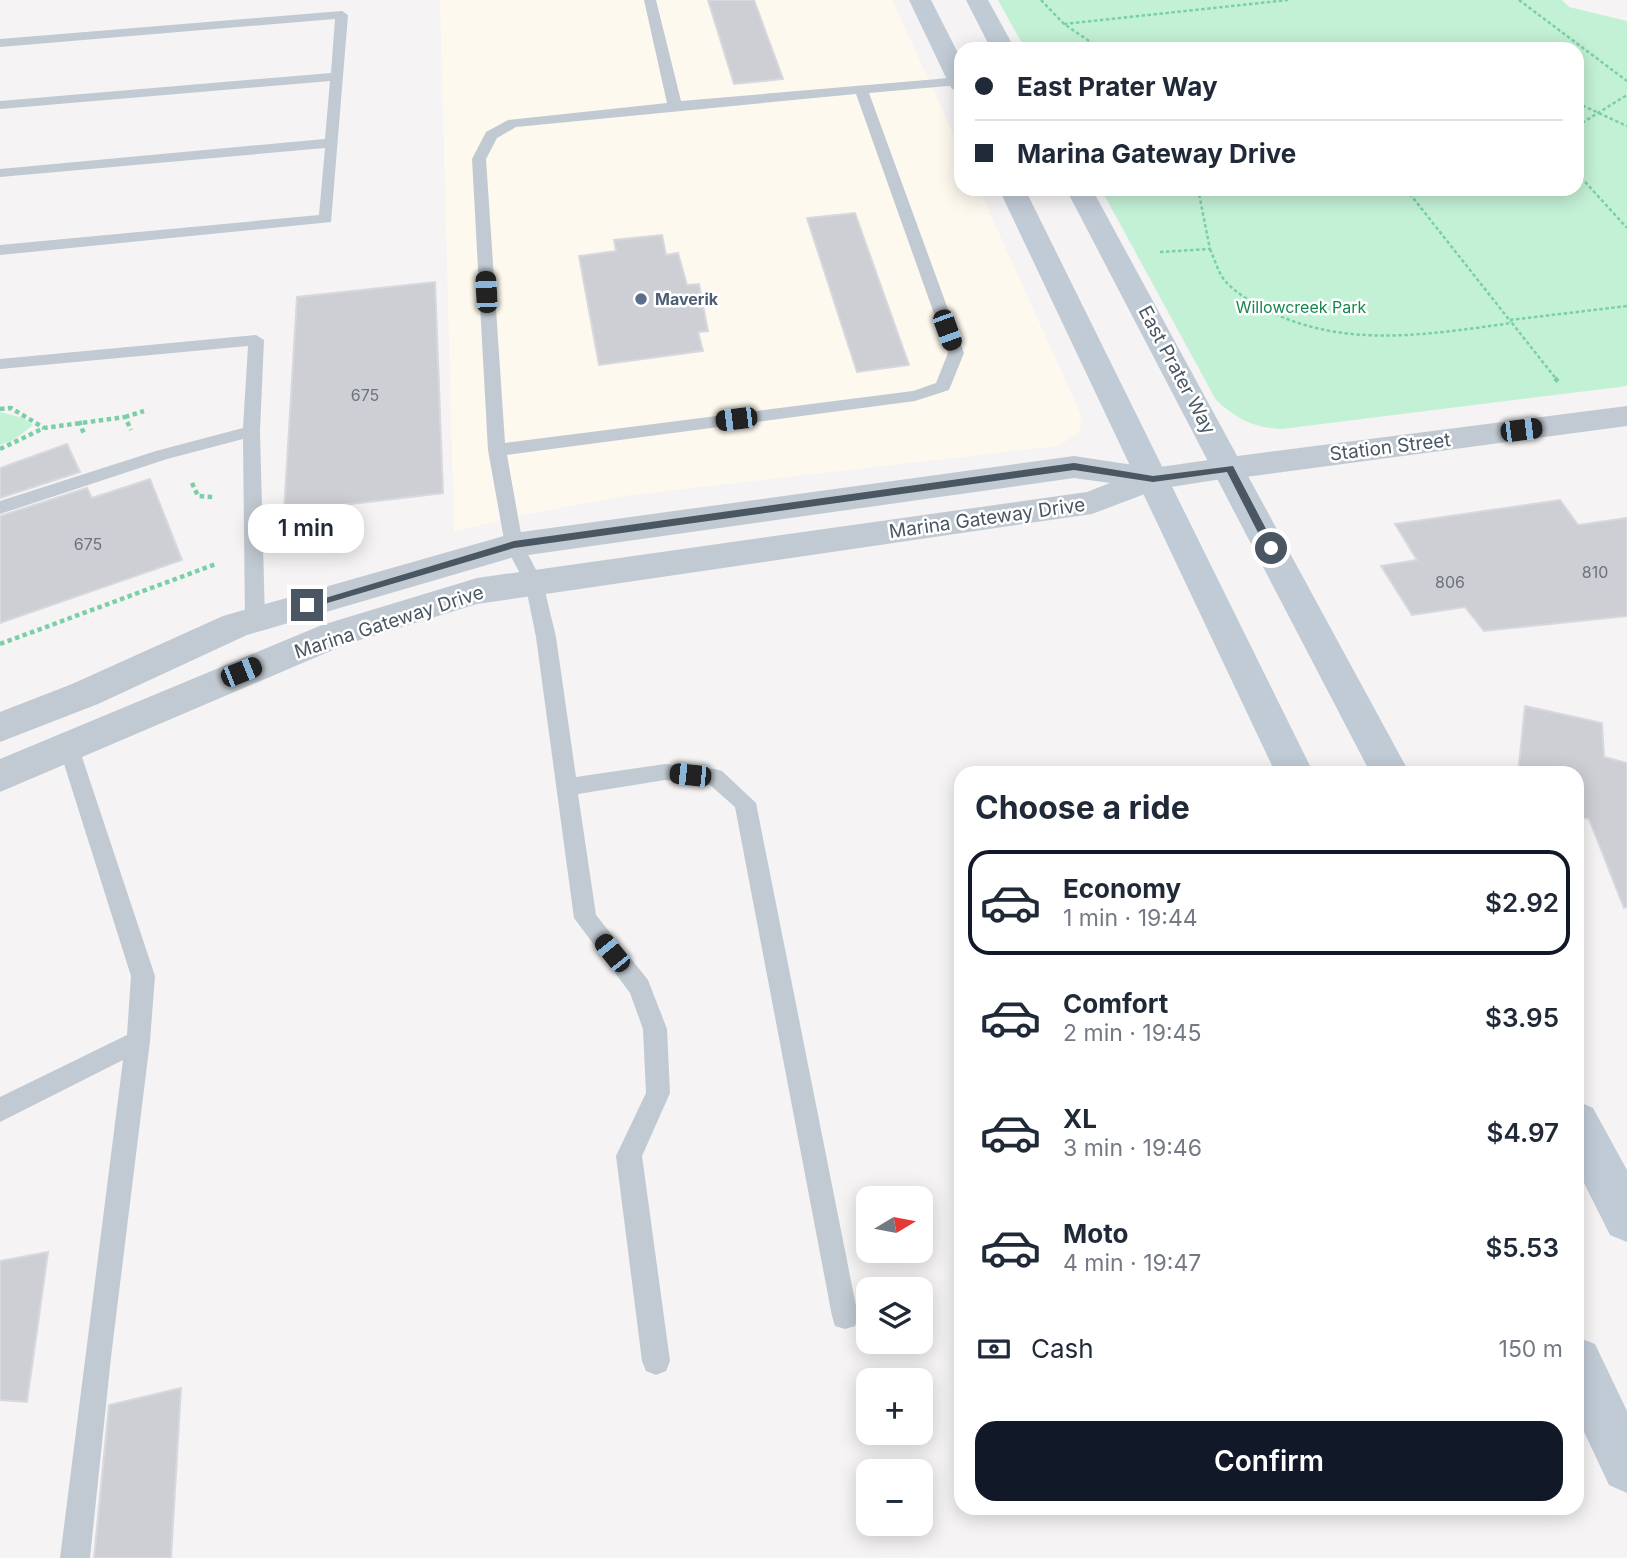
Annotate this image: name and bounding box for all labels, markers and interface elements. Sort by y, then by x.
text: East Prater Way [1017,71,1218,102]
text: Marina Gateway Drive [1017,138,1296,169]
car [475,270,498,314]
place label: Maverik [655,289,719,309]
marker: Maverik [633,291,649,307]
park label: Willowcreek Park [1236,297,1367,317]
street label: East Prater Way [1133,302,1221,438]
car [930,307,965,353]
house number: 675 [351,385,379,405]
car [714,406,759,432]
car [1499,417,1544,443]
street label: Station Street [1328,428,1452,466]
street label: Marina Gateway Drive [887,493,1087,543]
callout: 1 min [249,504,365,552]
text: 1 min [278,514,334,542]
route start [1255,532,1287,564]
house number: 675 [74,534,102,554]
house number: 810 [1582,562,1608,582]
house number: 806 [1435,572,1465,592]
street label: Marina Gateway Drive [291,580,487,664]
route end [291,589,323,621]
car [218,654,265,690]
car [669,762,712,788]
text: Choose a ride [975,788,1190,827]
icon: car [979,871,1042,934]
text: Economy [1063,873,1181,904]
text: $2.92 [1485,887,1559,918]
text: 1 min · 19:44 [1063,904,1198,932]
car [591,930,634,976]
icon: car [979,986,1042,1049]
text: Comfort [1063,988,1168,1019]
text: $3.95 [1485,1002,1559,1033]
text: 2 min · 19:45 [1063,1019,1201,1047]
icon: car [979,1101,1042,1164]
text: XL [1063,1103,1097,1134]
text: $4.97 [1487,1117,1559,1148]
text: 3 min · 19:46 [1063,1134,1202,1162]
north arrow [856,1186,933,1264]
map controls [856,1186,933,1536]
icon: car [979,1216,1042,1279]
text: Moto [1063,1218,1128,1249]
text: $5.53 [1485,1232,1559,1263]
text: 4 min · 19:47 [1063,1249,1201,1277]
button: layers [856,1277,933,1354]
icon: cash [975,1330,1013,1368]
text: Cash [1031,1333,1094,1364]
text: 150 m [1499,1335,1563,1363]
button: + [856,1368,933,1445]
button: Confirm [975,1421,1563,1501]
button: − [856,1459,933,1536]

